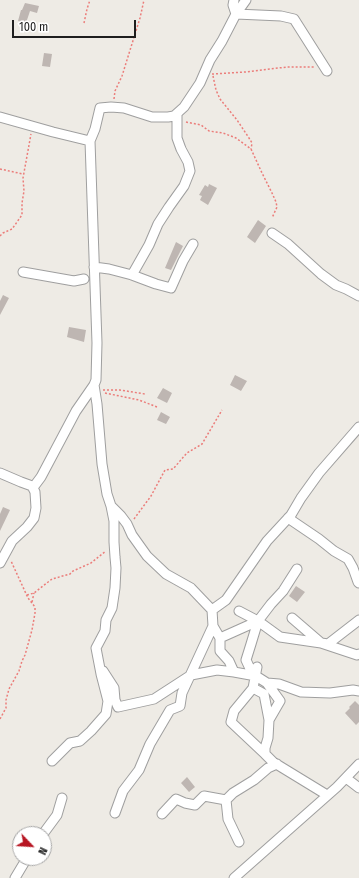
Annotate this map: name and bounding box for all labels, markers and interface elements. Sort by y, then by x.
scale bar [14,12,138,38]
text: 100 m [19,20,48,34]
north arrow [12,826,52,866]
text: N [35,845,50,857]

